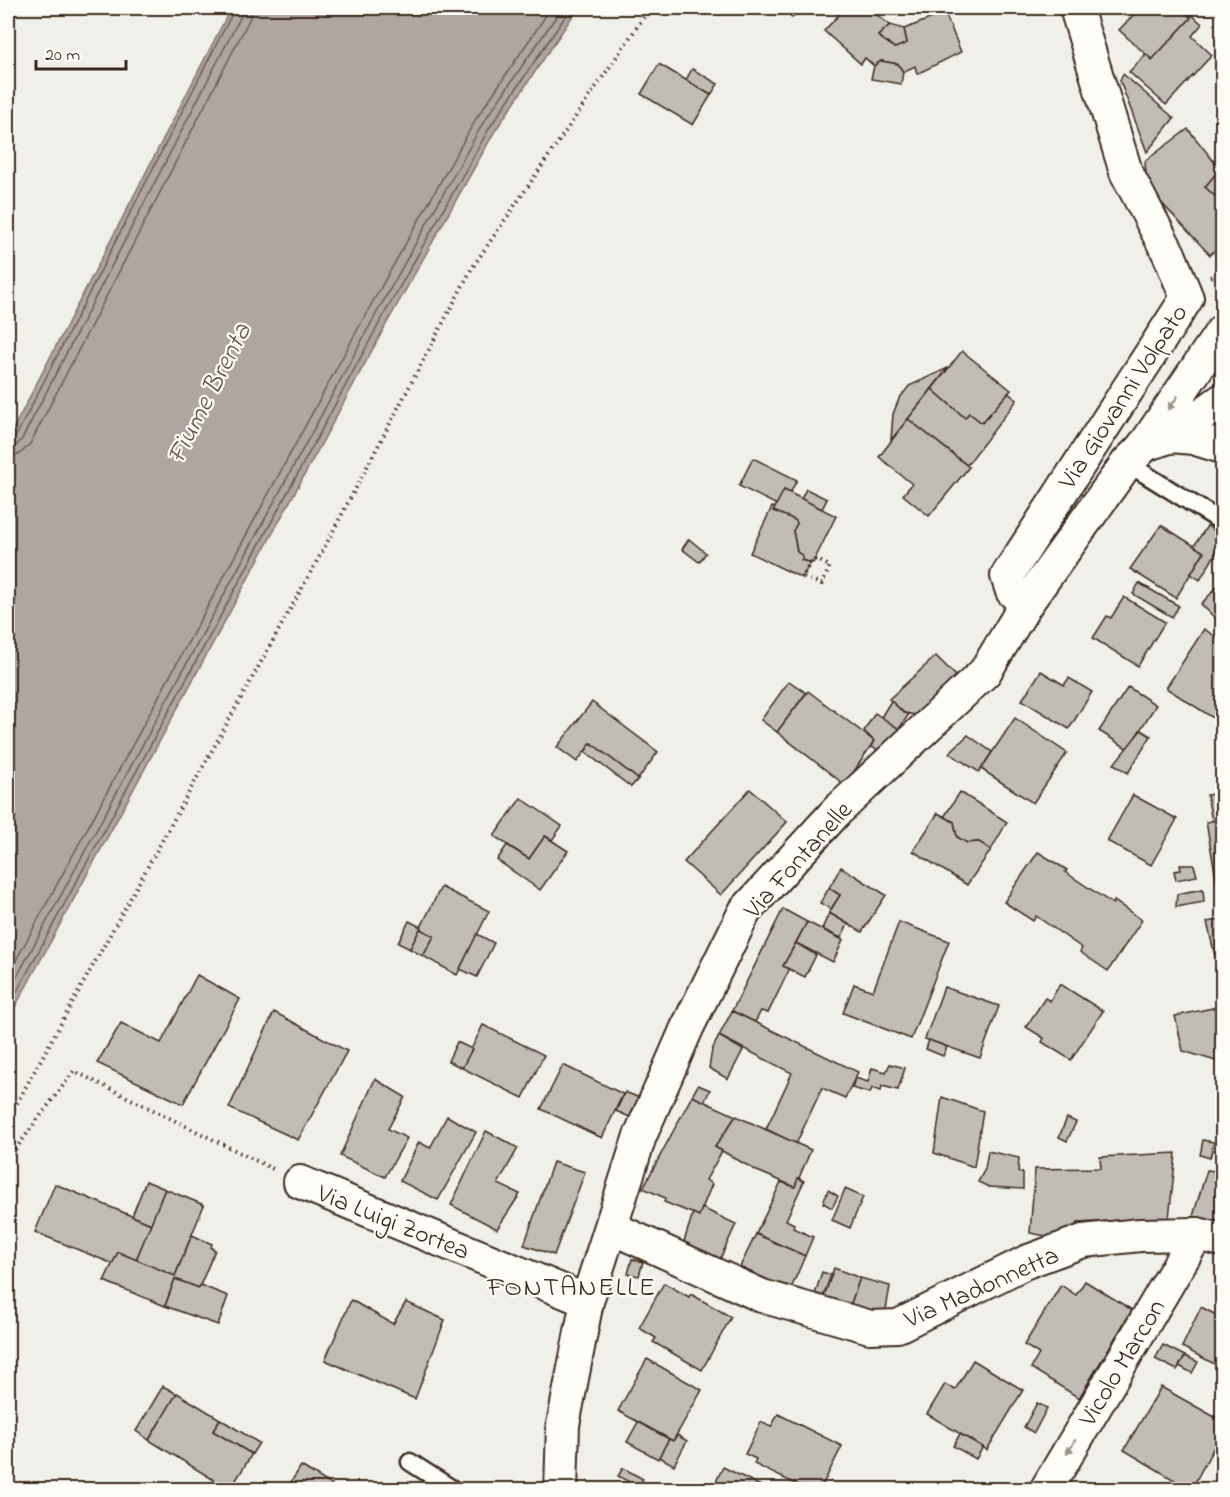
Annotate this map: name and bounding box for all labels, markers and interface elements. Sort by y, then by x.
scale bar [36,33,126,71]
text: 20 m [45,43,80,69]
street label: Via Giovanni Volpato [1050,298,1199,499]
water label: Fiume Brenta [158,317,263,471]
one-way arrow [1167,394,1179,410]
street label: Via Fontanelle [735,793,863,929]
street label: Via Luigi Zortea [310,1176,475,1272]
street label: Via Madonnetta [898,1238,1066,1340]
district label: FONTANELLE [486,1269,657,1308]
street label: Vicolo Marcon [1070,1293,1177,1435]
one-way arrow [1066,1439,1076,1456]

